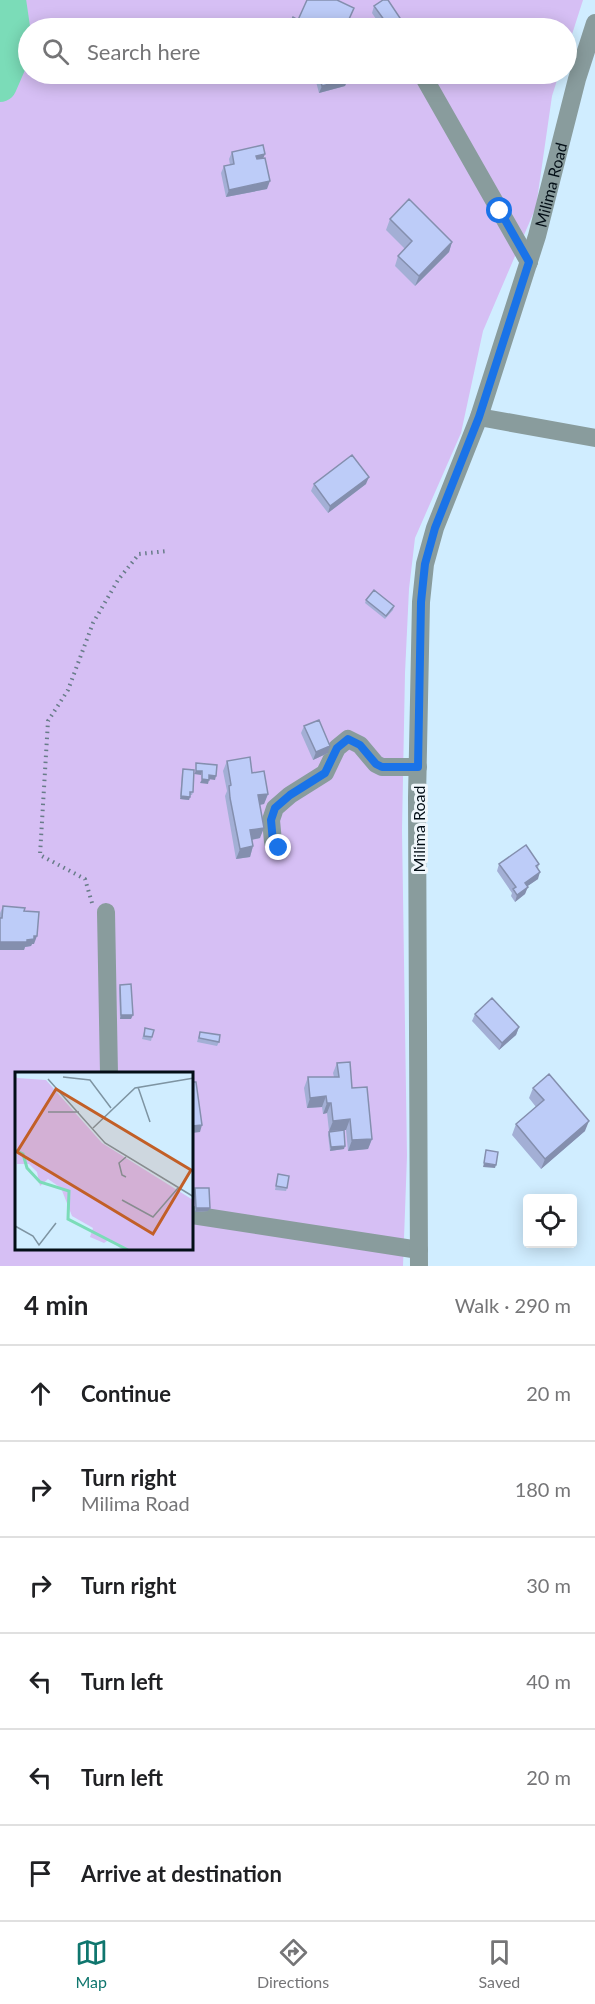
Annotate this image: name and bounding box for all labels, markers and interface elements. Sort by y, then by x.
search box [18,18,577,84]
icon: search [39,35,72,68]
text: Search here [87,38,200,65]
street label: Milima Road [530,140,570,229]
route start [486,197,512,223]
street label: Milima Road [409,786,428,872]
route end [265,834,291,860]
inset map [15,1072,194,1251]
map controls [523,1194,577,1248]
button: locate [523,1194,577,1248]
text: 4 min [24,1289,88,1321]
text: Walk · 290 m [455,1293,571,1317]
icon: ahead [24,1377,57,1410]
text: Continue [81,1380,171,1407]
text: 20 m [526,1381,571,1405]
text: Turn right [81,1464,176,1491]
icon: right [24,1473,57,1506]
text: 180 m [515,1477,571,1501]
text: Milima Road [81,1491,190,1515]
icon: right [24,1569,57,1602]
text: Turn right [81,1572,176,1599]
text: 30 m [526,1573,571,1597]
icon: left [24,1665,57,1698]
text: Turn left [81,1668,163,1695]
text: 40 m [526,1669,571,1693]
icon: left [24,1761,57,1794]
text: Turn left [81,1764,163,1791]
text: 20 m [526,1765,571,1789]
icon: arrive [24,1857,57,1890]
text: Arrive at destination [81,1860,282,1887]
tab: Map [75,1936,108,1991]
tab: Directions [257,1936,329,1991]
tab: Saved [479,1936,520,1991]

